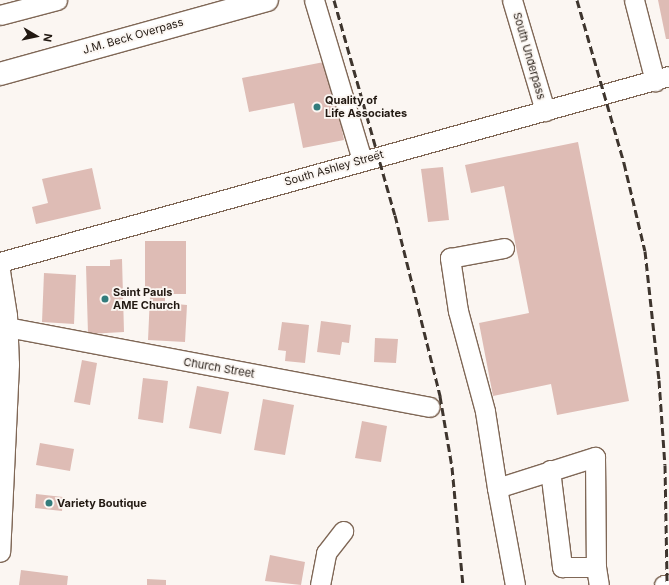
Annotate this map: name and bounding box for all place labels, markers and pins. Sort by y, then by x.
place label: Quality of Life Associates [325,94,407,120]
marker: Quality of Life Associates [312,102,322,112]
place label: Saint Pauls AME Church [113,286,180,312]
marker: Saint Pauls AME Church [100,294,110,304]
place label: Variety Boutique [57,496,147,510]
marker: Variety Boutique [44,498,54,508]

